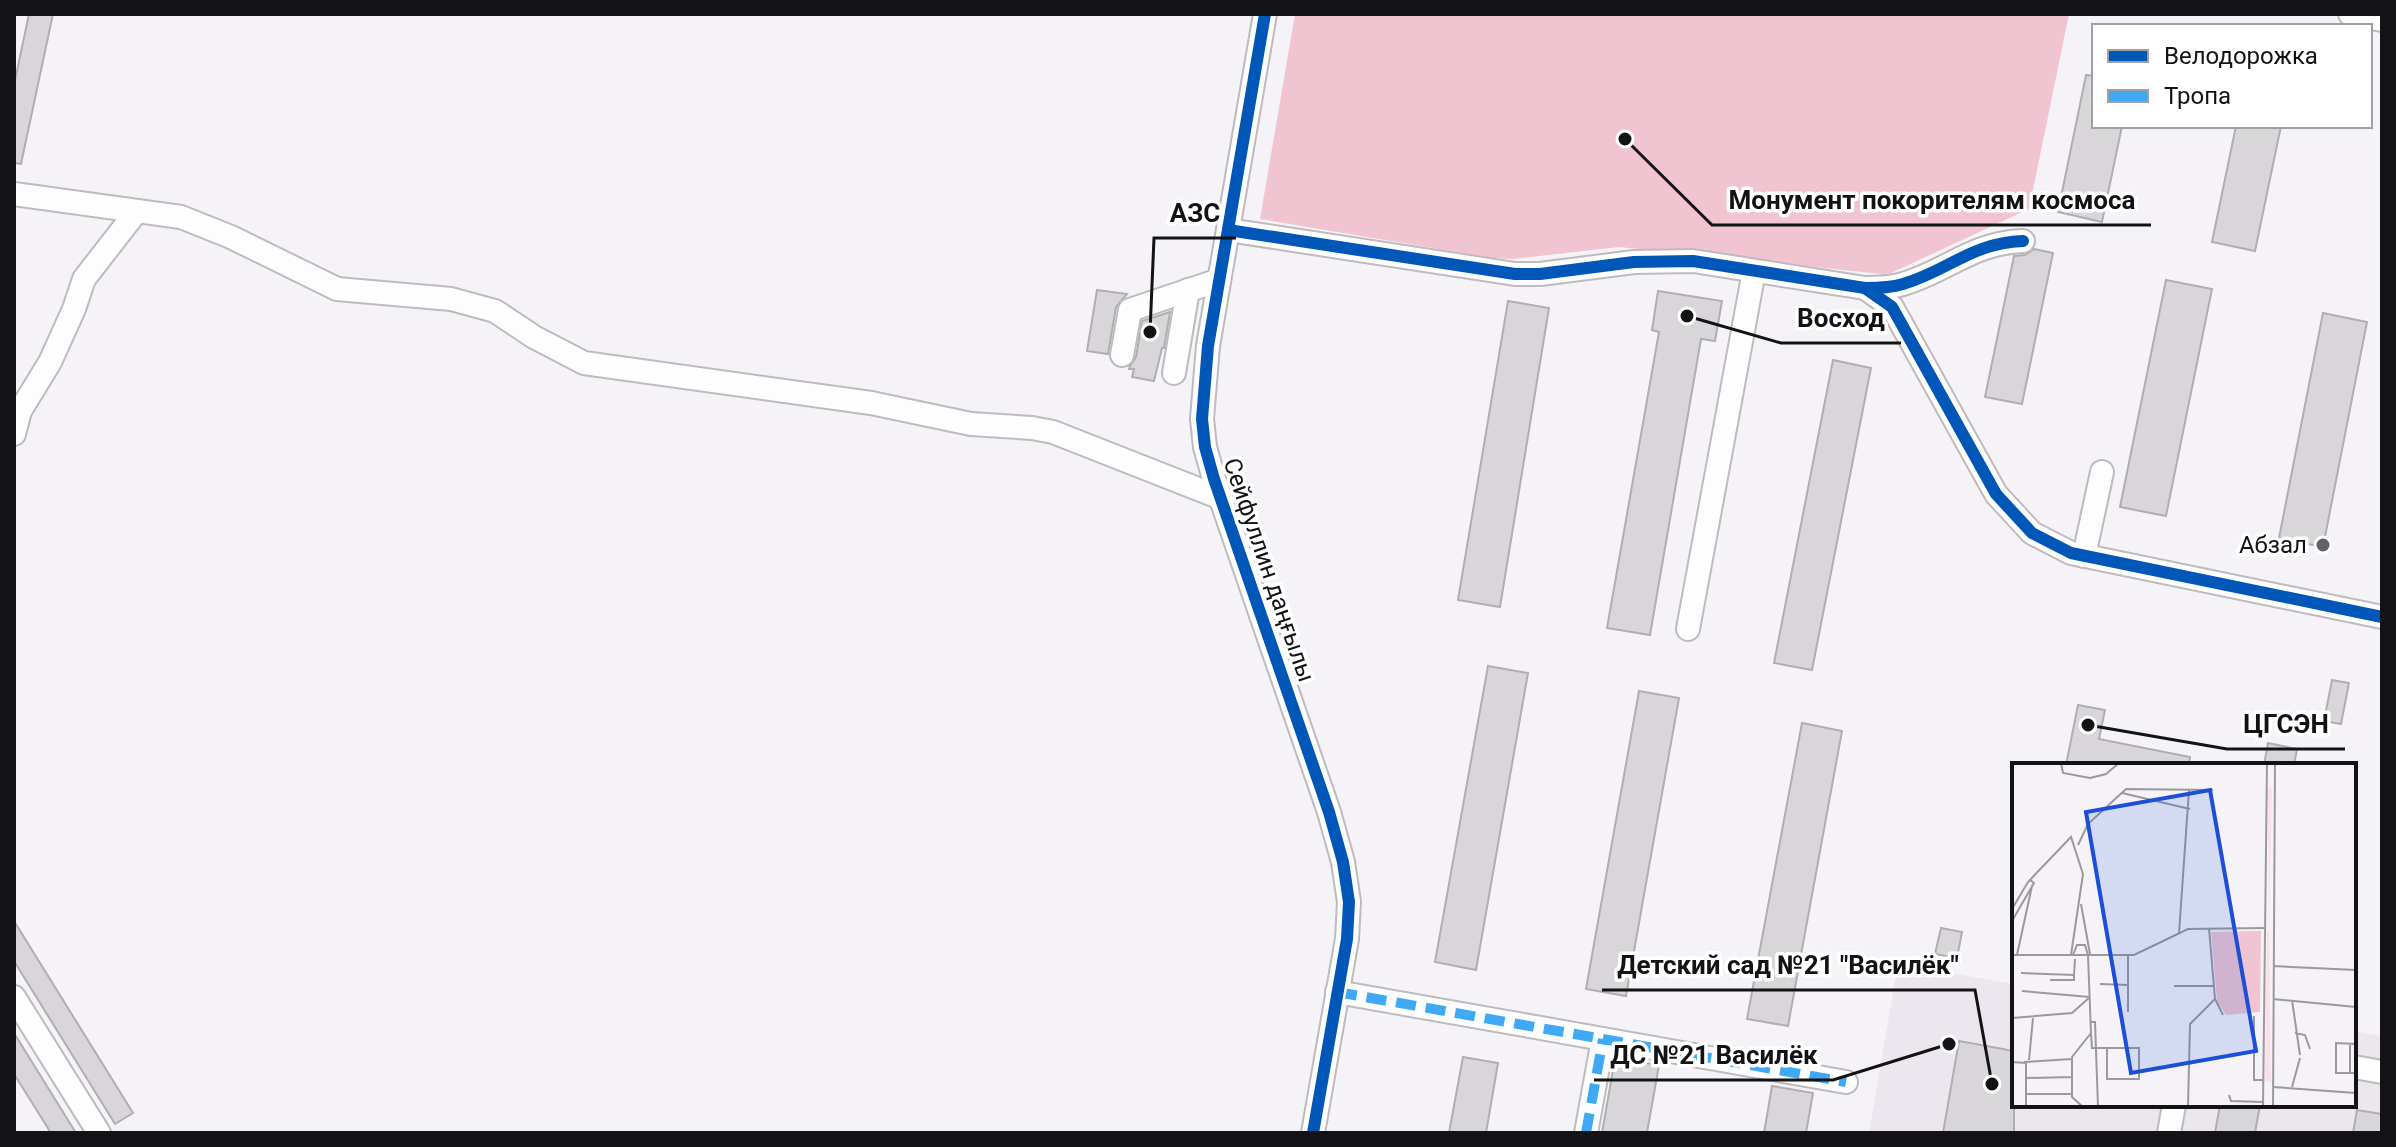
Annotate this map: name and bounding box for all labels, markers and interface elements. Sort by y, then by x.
legend [2092,24,2372,128]
text: Велодорожка [2164,42,2318,70]
text: Тропа [2164,82,2231,110]
callout: Монумент покорителям космоса [1712,175,2151,225]
text: Монумент покорителям космоса [1728,185,2136,215]
callout: АЗС [1154,188,1236,238]
text: АЗС [1170,198,1220,228]
callout: Восход [1781,293,1901,343]
text: Восход [1797,303,1885,333]
street label: Сейфуллин даңғылы [1217,454,1321,686]
place label: Абзал [2239,531,2307,559]
marker: Абзал [2314,536,2332,554]
callout: ЦГСЭН [2227,699,2345,749]
text: ЦГСЭН [2243,709,2329,739]
inset map [2012,763,2356,1107]
callout: Детский сад №21 "Василёк" [1602,940,1975,990]
text: Детский сад №21 "Василёк" [1617,950,1959,980]
callout: ДС №21 Василёк [1594,1030,1833,1080]
text: ДС №21 Василёк [1610,1040,1818,1070]

